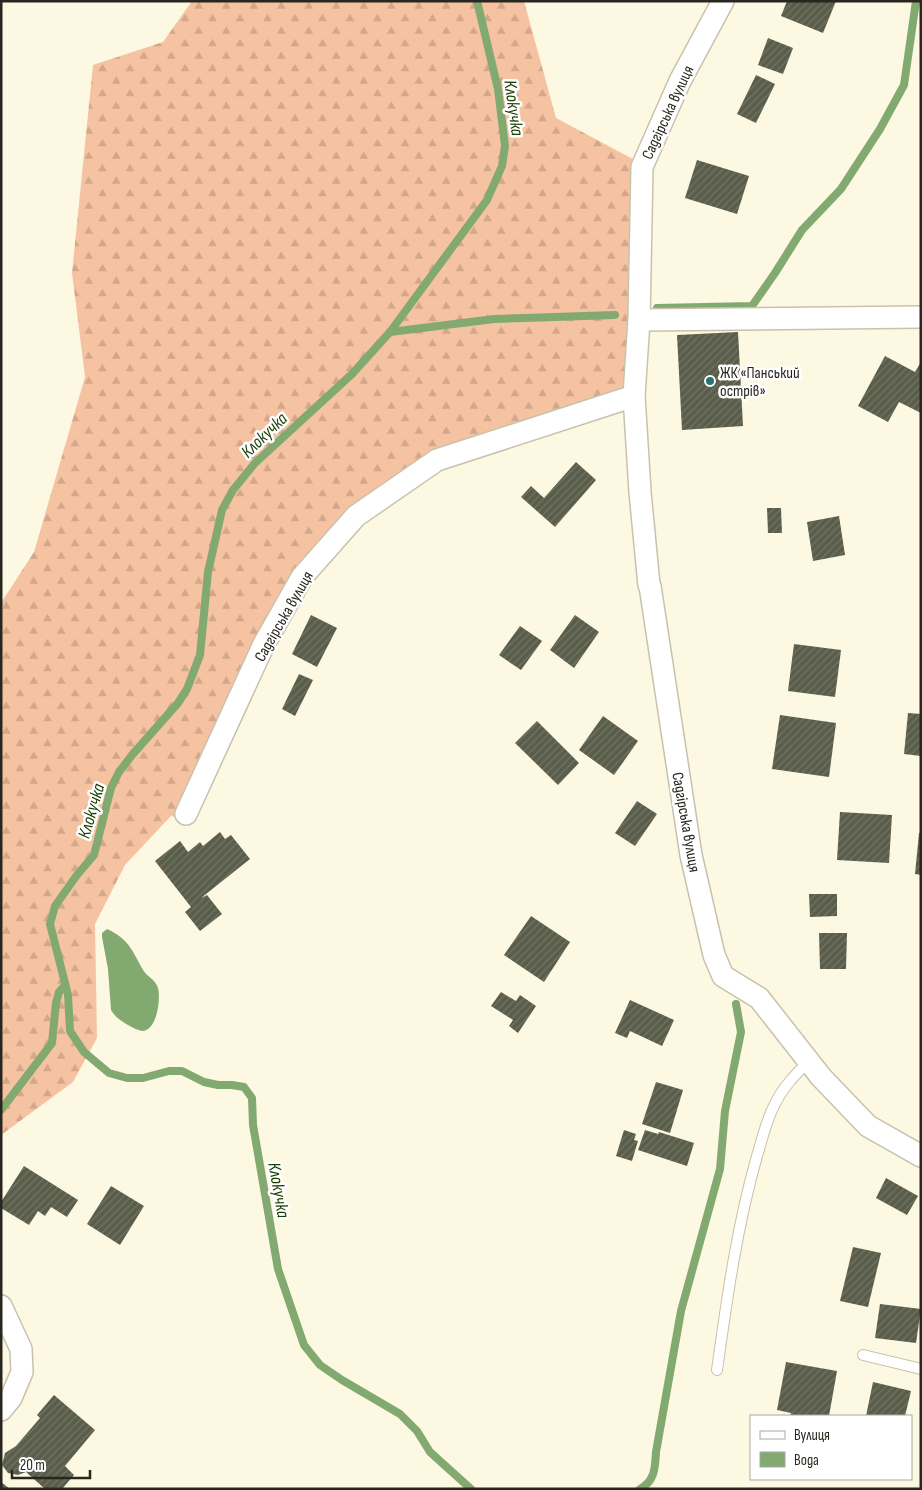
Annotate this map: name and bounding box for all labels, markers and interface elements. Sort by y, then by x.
street label: Садгірська вулиця [638,63,698,163]
water label: Клокучка [499,79,528,138]
place label: ЖК «Панський острів» [720,364,800,401]
marker: ЖК «Панський острів» [704,375,716,387]
water label: Клокучка [237,408,292,462]
street label: Садгірська вулиця [251,568,318,665]
street label: Садгірська вулиця [667,771,704,874]
water label: Клокучка [74,781,109,841]
water label: Клокучка [263,1161,294,1220]
legend [750,1415,912,1480]
text: Вулиця [794,1426,830,1445]
scale bar [12,1448,90,1480]
text: Вода [794,1451,819,1470]
text: 20 m [20,1456,45,1475]

